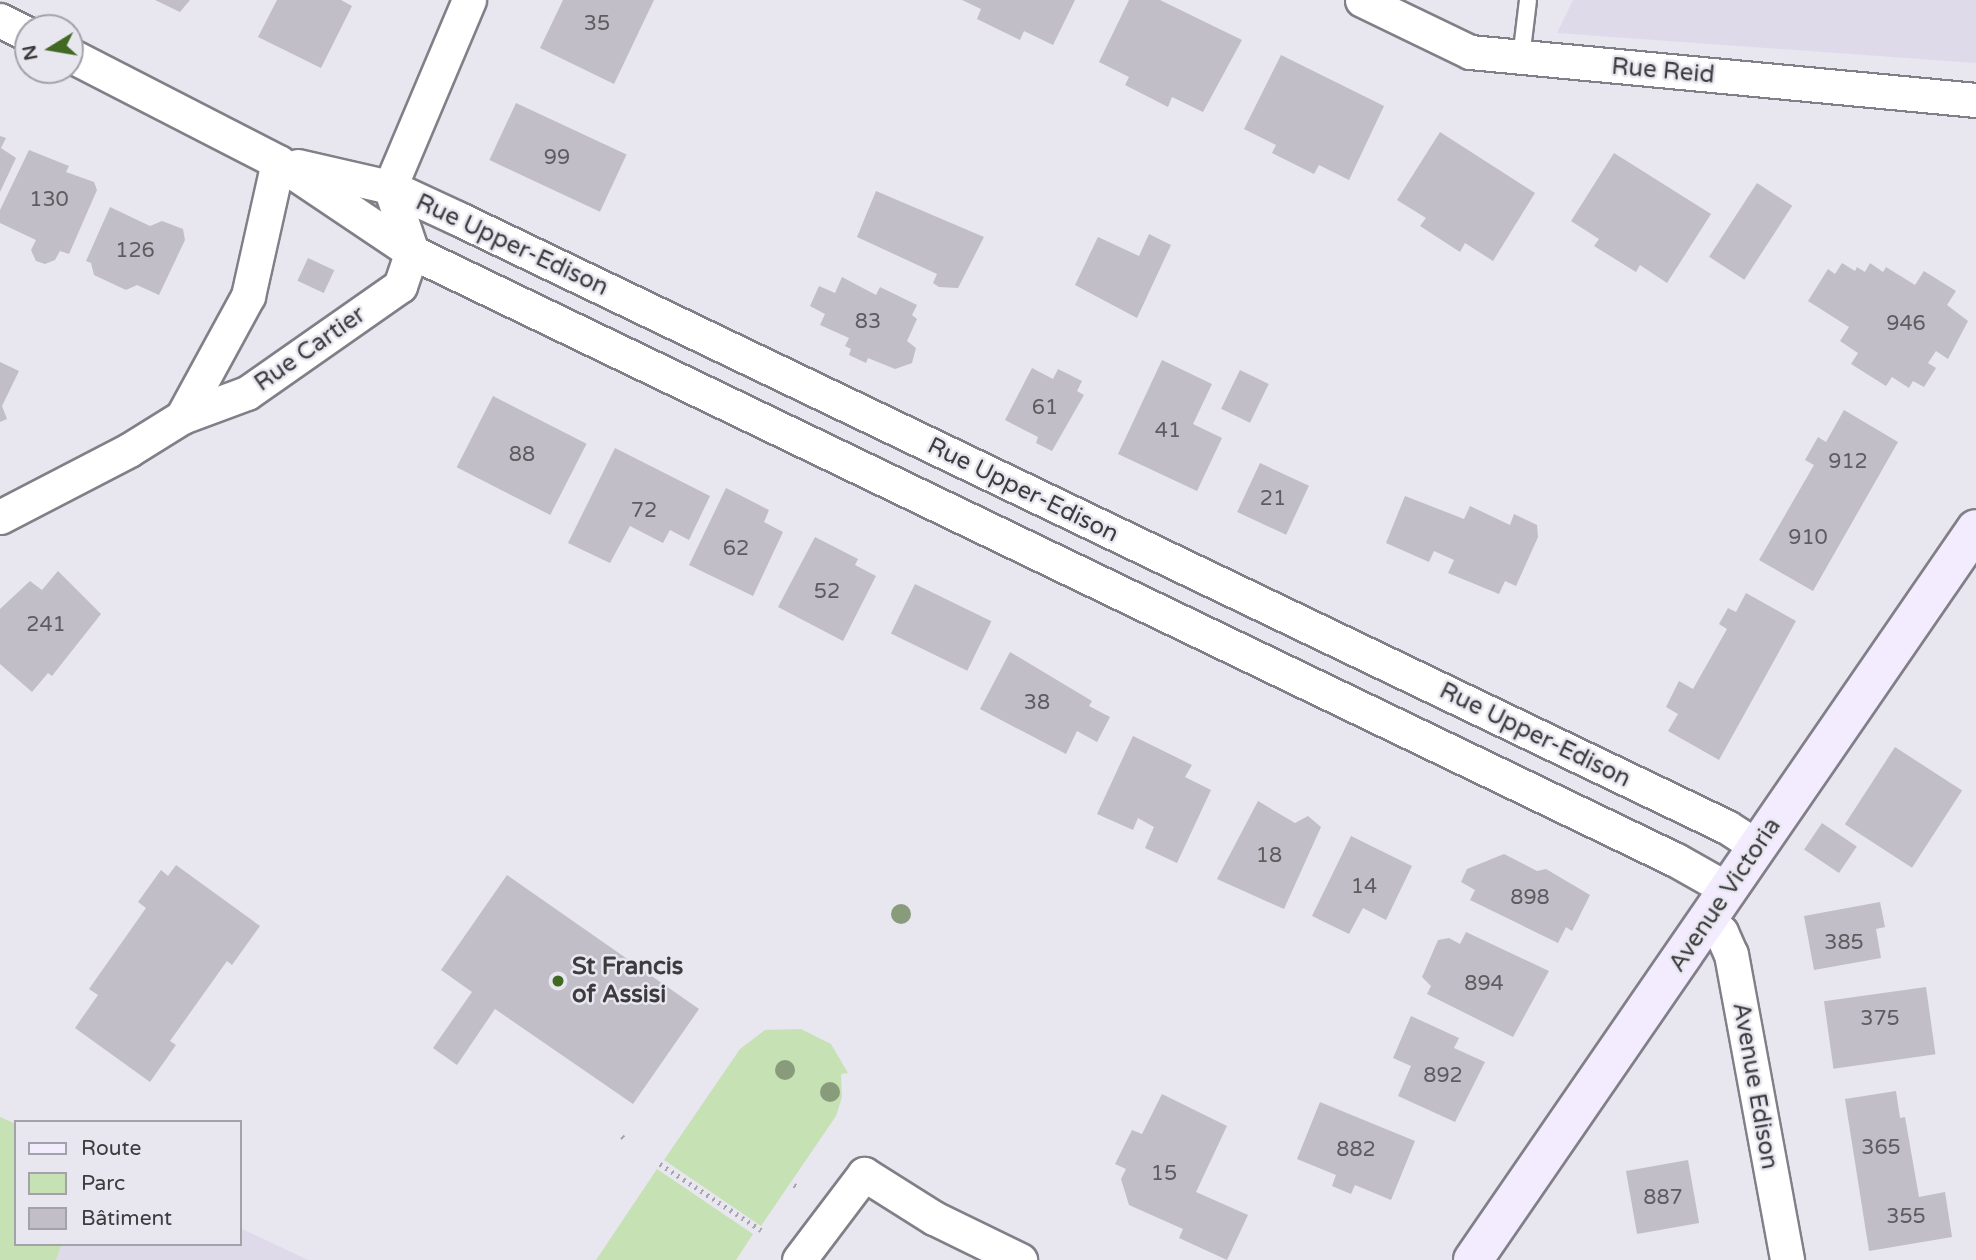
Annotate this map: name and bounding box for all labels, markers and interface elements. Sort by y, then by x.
house number: 35 [584,11,610,37]
north arrow [14,14,84,84]
text: N [18,43,43,62]
street label: Rue Reid [1610,52,1716,90]
house number: 99 [544,145,570,171]
house number: 130 [29,187,69,213]
street label: Rue Upper-Edison [411,188,613,302]
house number: 126 [115,238,155,264]
street label: Rue Cartier [249,300,371,398]
house number: 83 [855,309,881,335]
house number: 946 [1886,311,1926,337]
house number: 61 [1032,395,1058,421]
house number: 41 [1155,418,1181,444]
street label: Rue Upper-Edison [923,431,1123,549]
house number: 88 [509,442,535,468]
house number: 912 [1828,449,1868,475]
house number: 21 [1260,486,1286,512]
house number: 72 [631,498,657,524]
house number: 910 [1788,525,1828,551]
house number: 62 [723,536,749,562]
house number: 52 [814,579,840,605]
house number: 241 [26,612,66,638]
street label: Rue Upper-Edison [1435,676,1635,794]
house number: 38 [1024,690,1050,716]
street label: Avenue Victoria [1663,813,1787,977]
house number: 18 [1256,843,1282,869]
house number: 14 [1351,874,1377,900]
house number: 898 [1510,885,1550,911]
house number: 385 [1824,930,1864,956]
place label: St Francis of Assisi [572,953,683,1009]
house number: 894 [1464,971,1504,997]
marker: St Francis of Assisi [550,973,566,989]
street label: Avenue Edison [1726,1000,1784,1172]
house number: 375 [1860,1006,1900,1032]
house number: 892 [1423,1063,1463,1089]
legend [14,1120,242,1246]
house number: 365 [1861,1135,1901,1161]
text: Route [81,1136,141,1161]
house number: 882 [1336,1137,1376,1163]
house number: 15 [1151,1161,1177,1187]
text: Parc [81,1171,125,1196]
house number: 887 [1643,1185,1683,1211]
house number: 355 [1886,1204,1926,1230]
text: Bâtiment [81,1206,172,1231]

